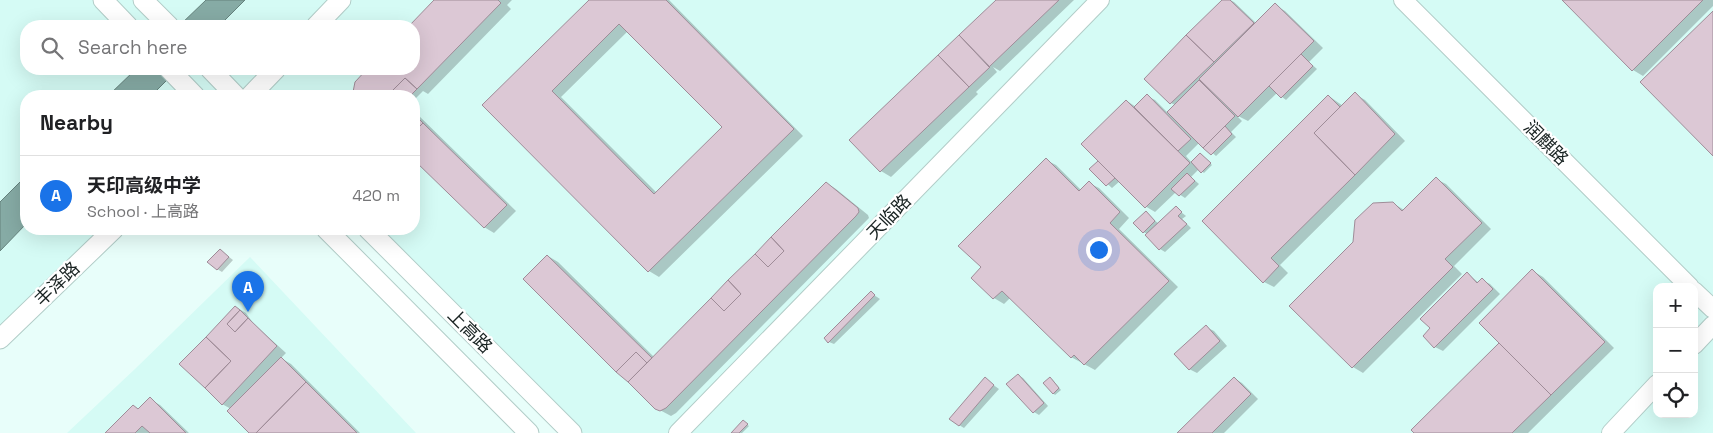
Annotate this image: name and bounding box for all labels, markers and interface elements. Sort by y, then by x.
search box [20,20,420,75]
icon: search [38,34,66,62]
text: Search here [78,35,188,60]
text: Nearby [40,109,113,136]
street label: 润麒路 [1519,115,1574,170]
text: 天印高级中学 [87,173,201,198]
text: A [51,185,61,206]
text: 420 m [352,185,400,206]
street label: 天临路 [862,189,916,244]
text: School · 上高路 [87,201,199,222]
your location [1086,237,1112,263]
street label: 丰泽路 [29,257,84,311]
pin: A [232,271,264,312]
map controls [1653,283,1698,418]
button: + [1653,283,1698,328]
street label: 上高路 [443,303,498,358]
button: − [1653,328,1698,373]
button: locate [1653,373,1698,418]

